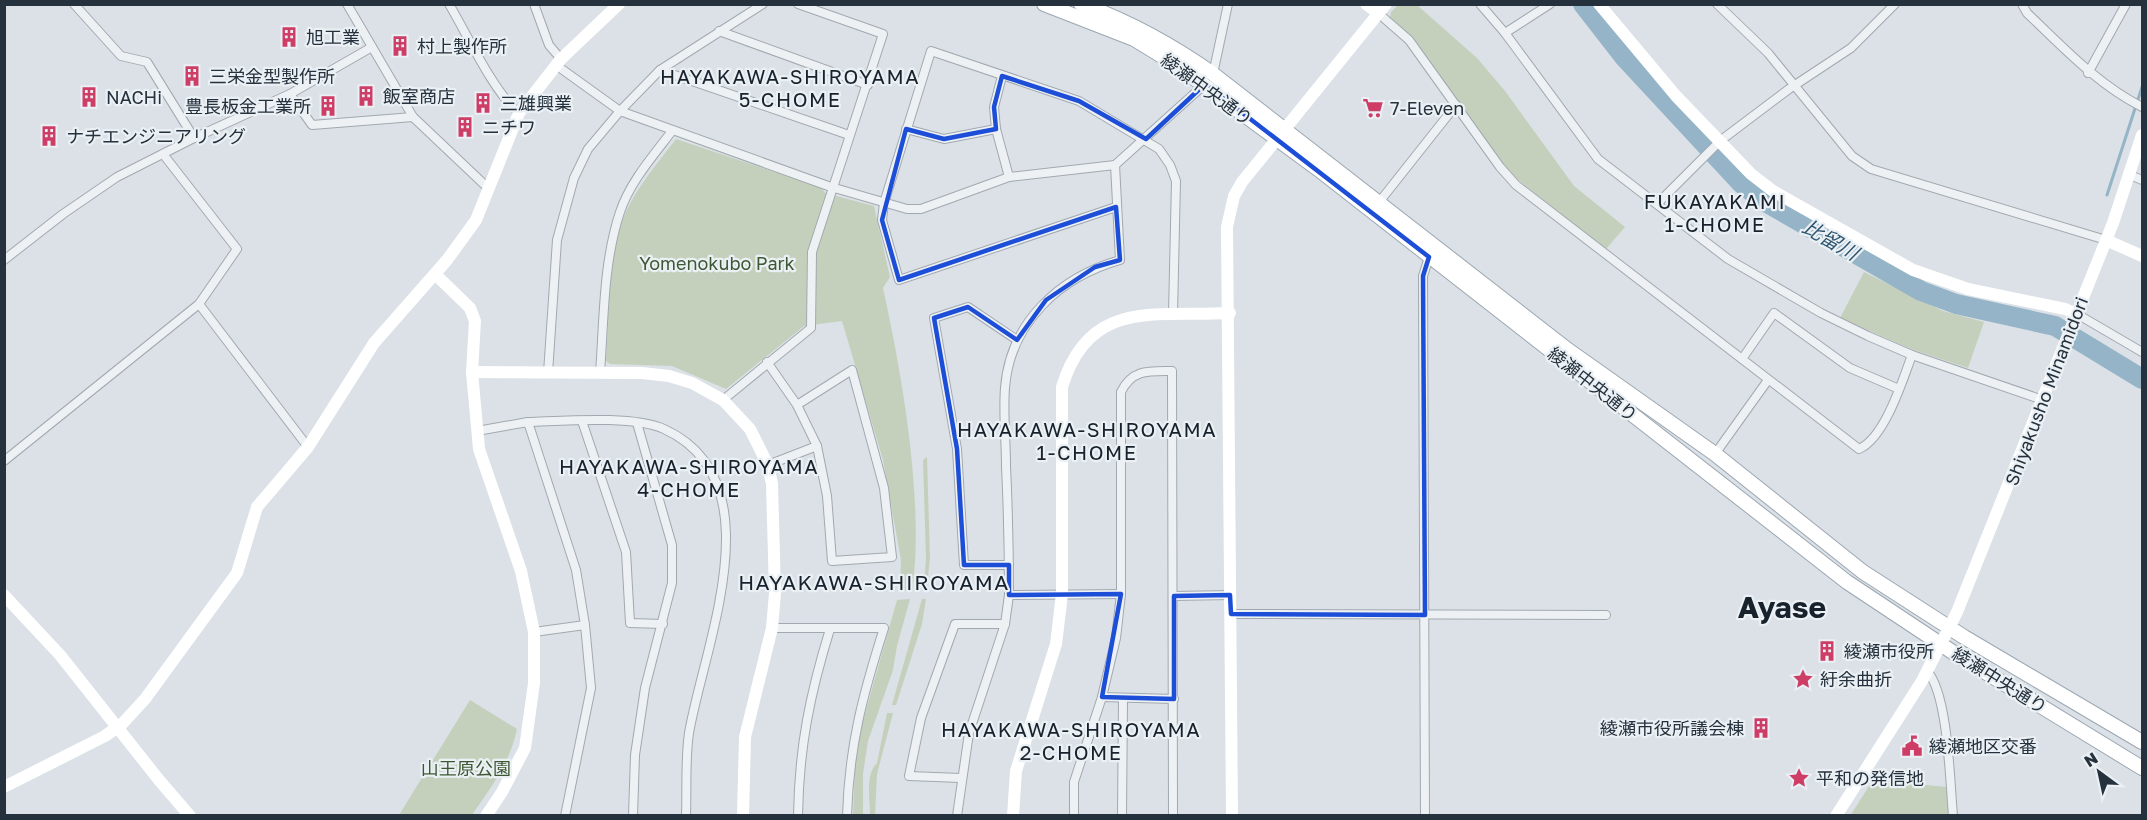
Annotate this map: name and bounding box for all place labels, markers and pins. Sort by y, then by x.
building icon: 旭工業 [277,25,301,49]
place label: 旭工業 [306,26,360,48]
building icon: 村上製作所 [388,34,412,58]
place label: 村上製作所 [417,35,507,57]
building icon: 三栄金型製作所 [180,64,204,88]
place label: 三栄金型製作所 [209,65,335,87]
building icon: 飯室商店 [354,84,378,108]
building icon: NACHi [77,85,101,109]
place label: 飯室商店 [383,85,455,107]
place label: NACHi [106,86,162,108]
building icon: 三雄興業 [471,91,495,115]
place label: 三雄興業 [500,92,572,114]
building icon: 豊長板金工業所 [316,94,340,118]
place label: 豊長板金工業所 [185,95,311,117]
supermarket icon: 7-Eleven [1361,96,1385,120]
place label: 7-Eleven [1390,97,1464,119]
building icon: ニチワ [453,115,477,139]
place label: ニチワ [482,116,536,138]
building icon: ナチエンジニアリング [37,124,61,148]
place label: ナチエンジニアリング [66,125,246,147]
building icon: 綾瀬市役所 [1815,639,1839,663]
place label: 綾瀬市役所 [1844,640,1934,662]
place icon: 紆余曲折 [1791,667,1815,691]
place label: 紆余曲折 [1820,668,1892,690]
building icon: 綾瀬市役所議会棟 [1749,716,1773,740]
place label: 綾瀬市役所議会棟 [1600,717,1744,739]
public building icon: 綾瀬地区交番 [1900,734,1924,758]
place label: 綾瀬地区交番 [1929,735,2037,757]
place icon: 平和の発信地 [1787,766,1811,790]
place label: 平和の発信地 [1816,767,1924,789]

